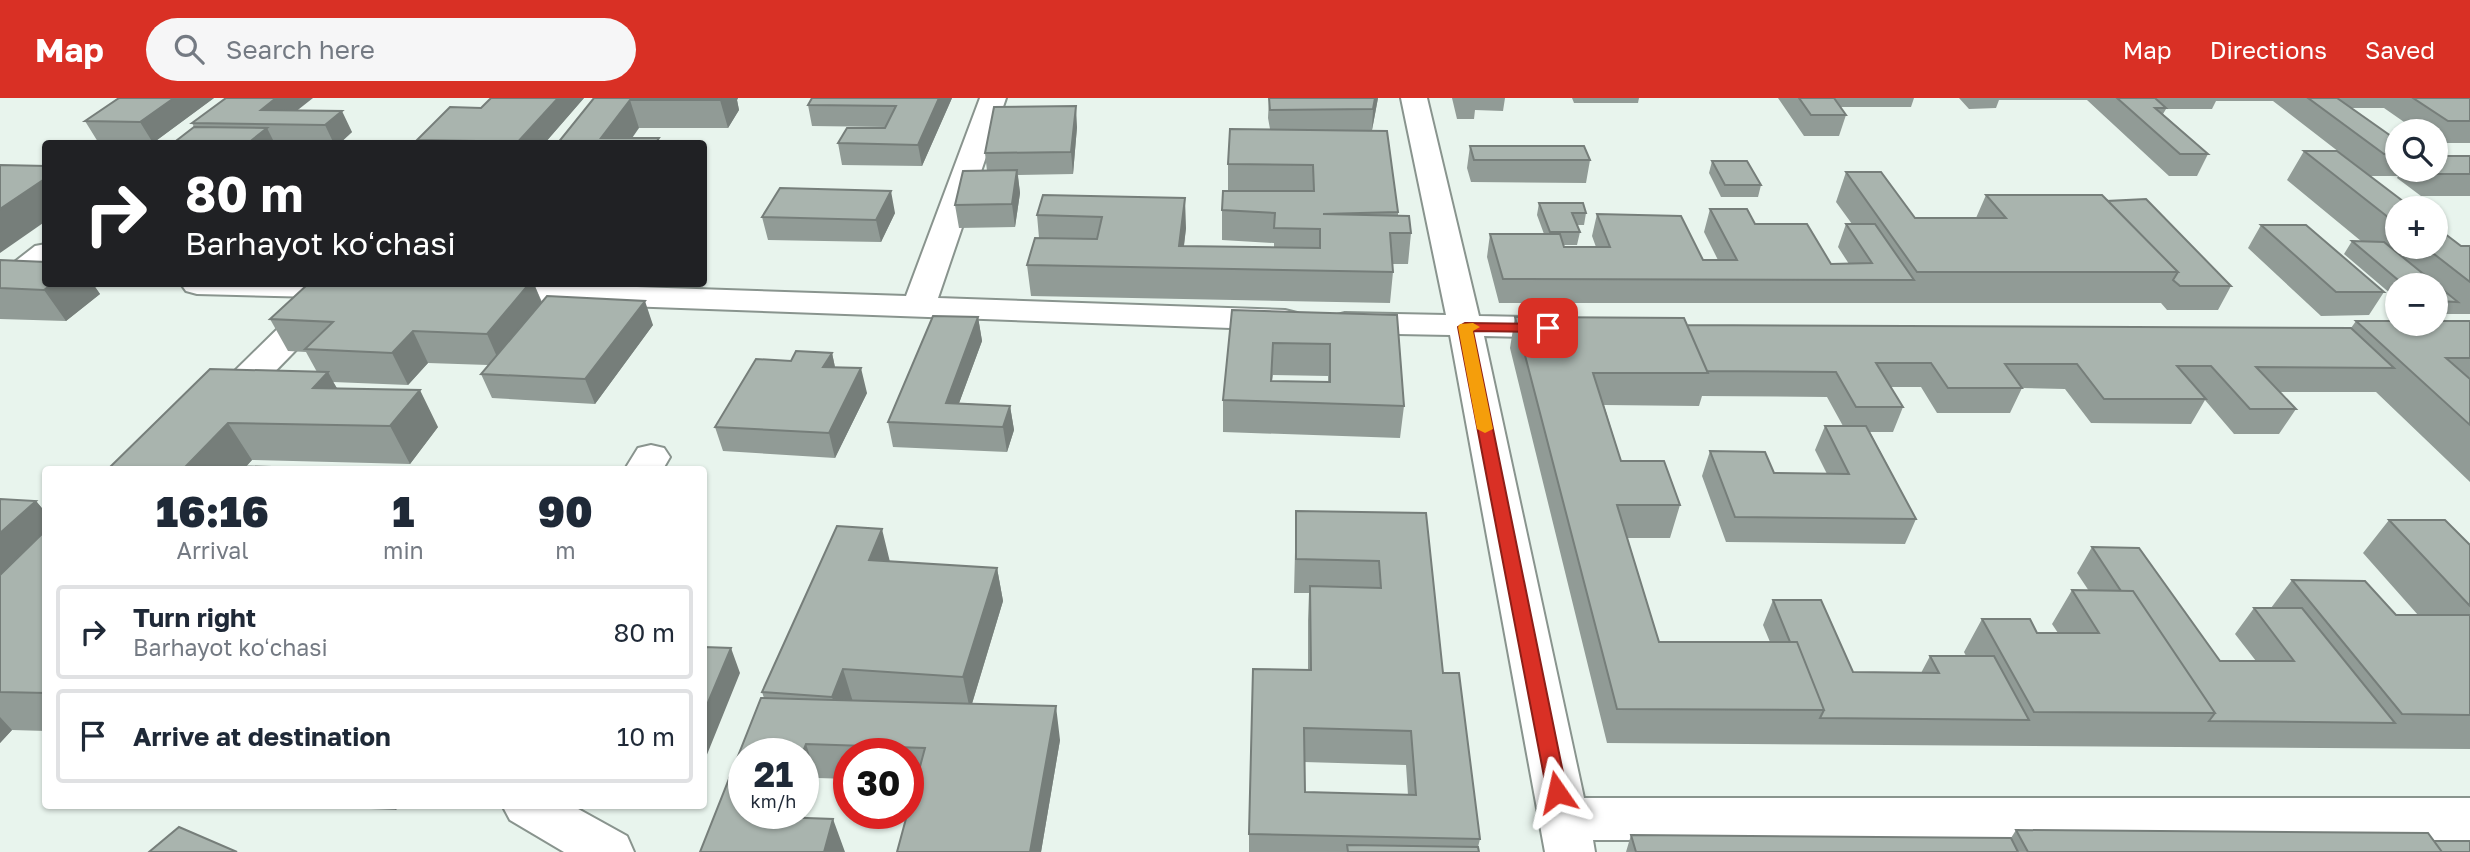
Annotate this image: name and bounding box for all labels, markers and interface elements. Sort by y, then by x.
search box [146,18,636,81]
text: Map [35,30,104,69]
icon: search [170,30,208,68]
text: Search here [226,34,375,65]
text: Map [2123,35,2172,64]
text: Directions [2210,35,2327,64]
text: Saved [2365,35,2435,64]
map controls [2385,119,2448,336]
button: search [2385,119,2448,182]
text: 80 m [185,164,303,223]
icon: right [70,168,161,259]
button: + [2385,196,2448,259]
text: Barhayot koʻchasi [185,224,456,262]
button: − [2385,273,2448,336]
pin [1518,298,1578,358]
icon: arrive [1529,309,1567,347]
text: 16:16 [156,486,269,536]
text: 1 [392,486,414,536]
text: 90 [538,486,593,536]
text: Arrival [176,536,249,564]
text: min [383,536,424,564]
text: m [555,536,576,564]
text: Turn right [133,602,256,633]
icon: right [74,613,112,651]
text: 80 m [614,617,675,648]
text: Barhayot koʻchasi [133,633,328,661]
icon: arrive [74,717,112,755]
text: Arrive at destination [133,721,391,752]
text: 10 m [617,721,675,752]
speed limit sign: 30 [833,738,924,829]
text: 21 [754,753,793,795]
position arrow [1520,755,1594,829]
text: km/h [751,790,796,812]

